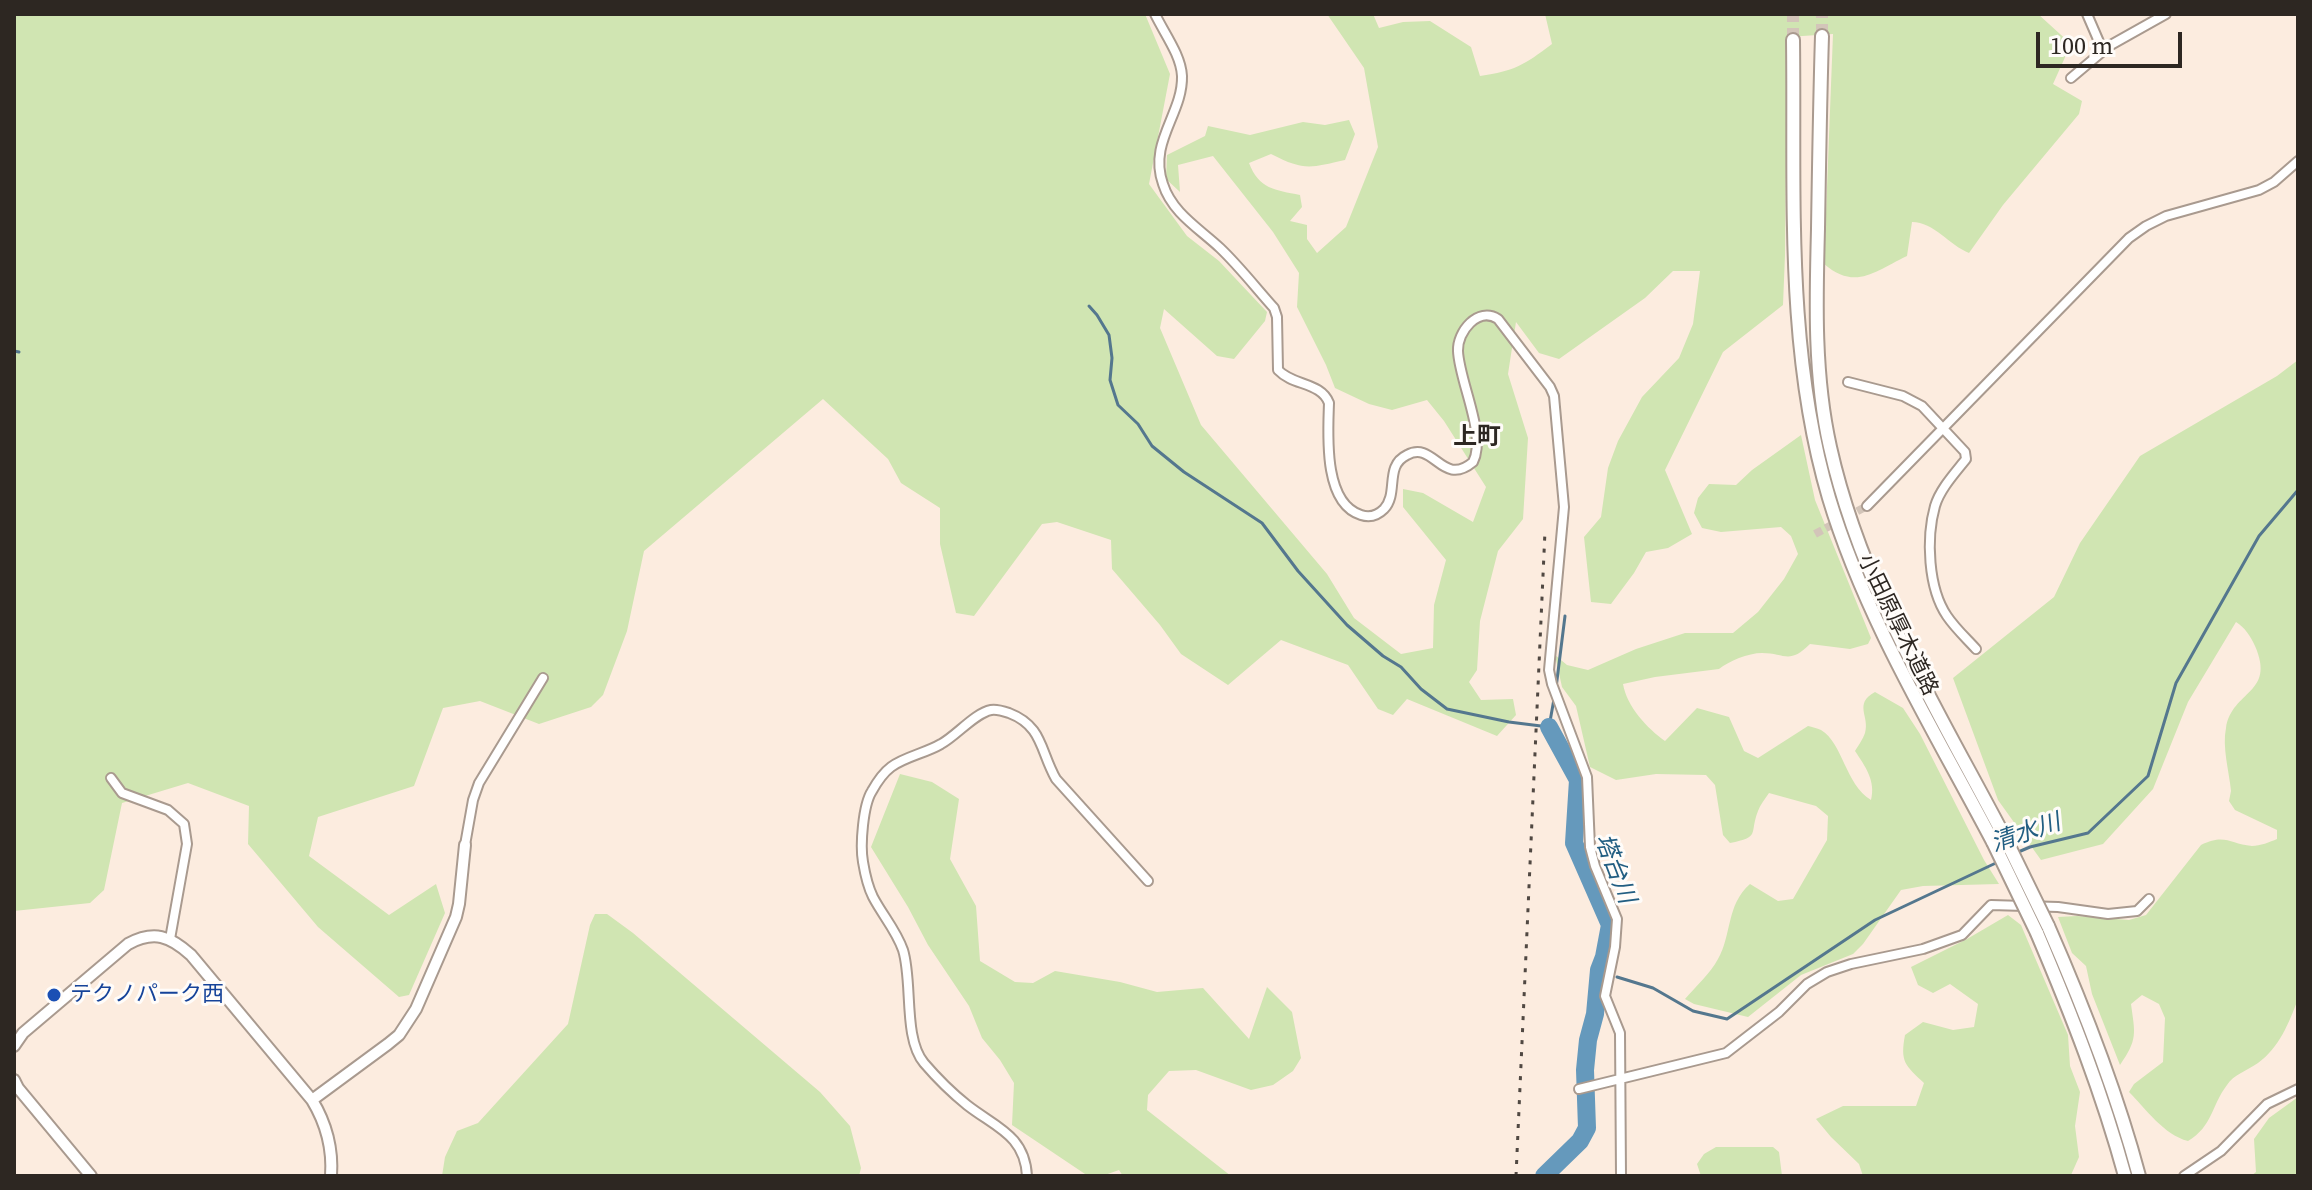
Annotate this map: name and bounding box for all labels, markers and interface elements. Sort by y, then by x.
scale bar [2040,16,2186,66]
text: 100 m [2050,29,2113,62]
district label: 上町 [1453,424,1501,452]
street label: 小田原厚木道路 [1851,550,1943,700]
water label: 清水川 [1987,809,2065,859]
water label: 塔台川 [1588,830,1640,908]
place label: テクノパーク西 [70,982,224,1008]
marker: テクノパーク西 [45,986,63,1004]

